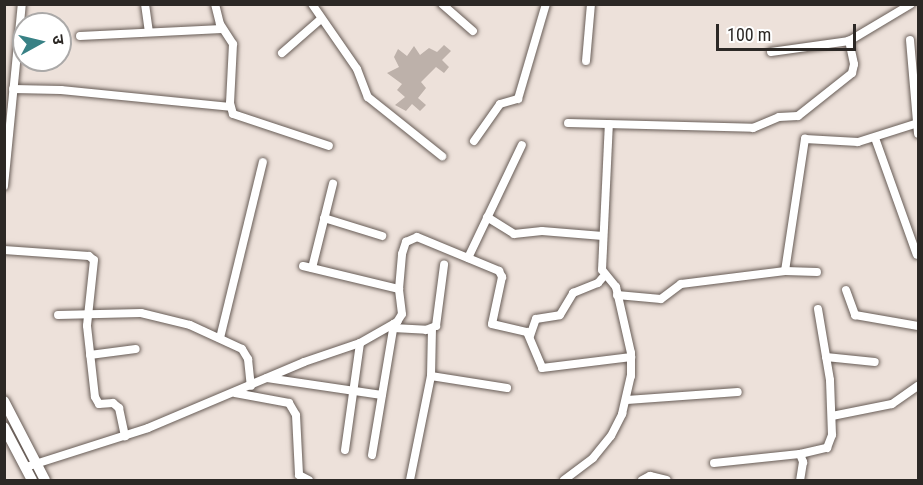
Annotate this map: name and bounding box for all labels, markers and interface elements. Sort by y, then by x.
north arrow [12,12,72,72]
scale bar [719,12,858,50]
text: 100 m [727,24,771,45]
text: उ [48,34,68,46]

